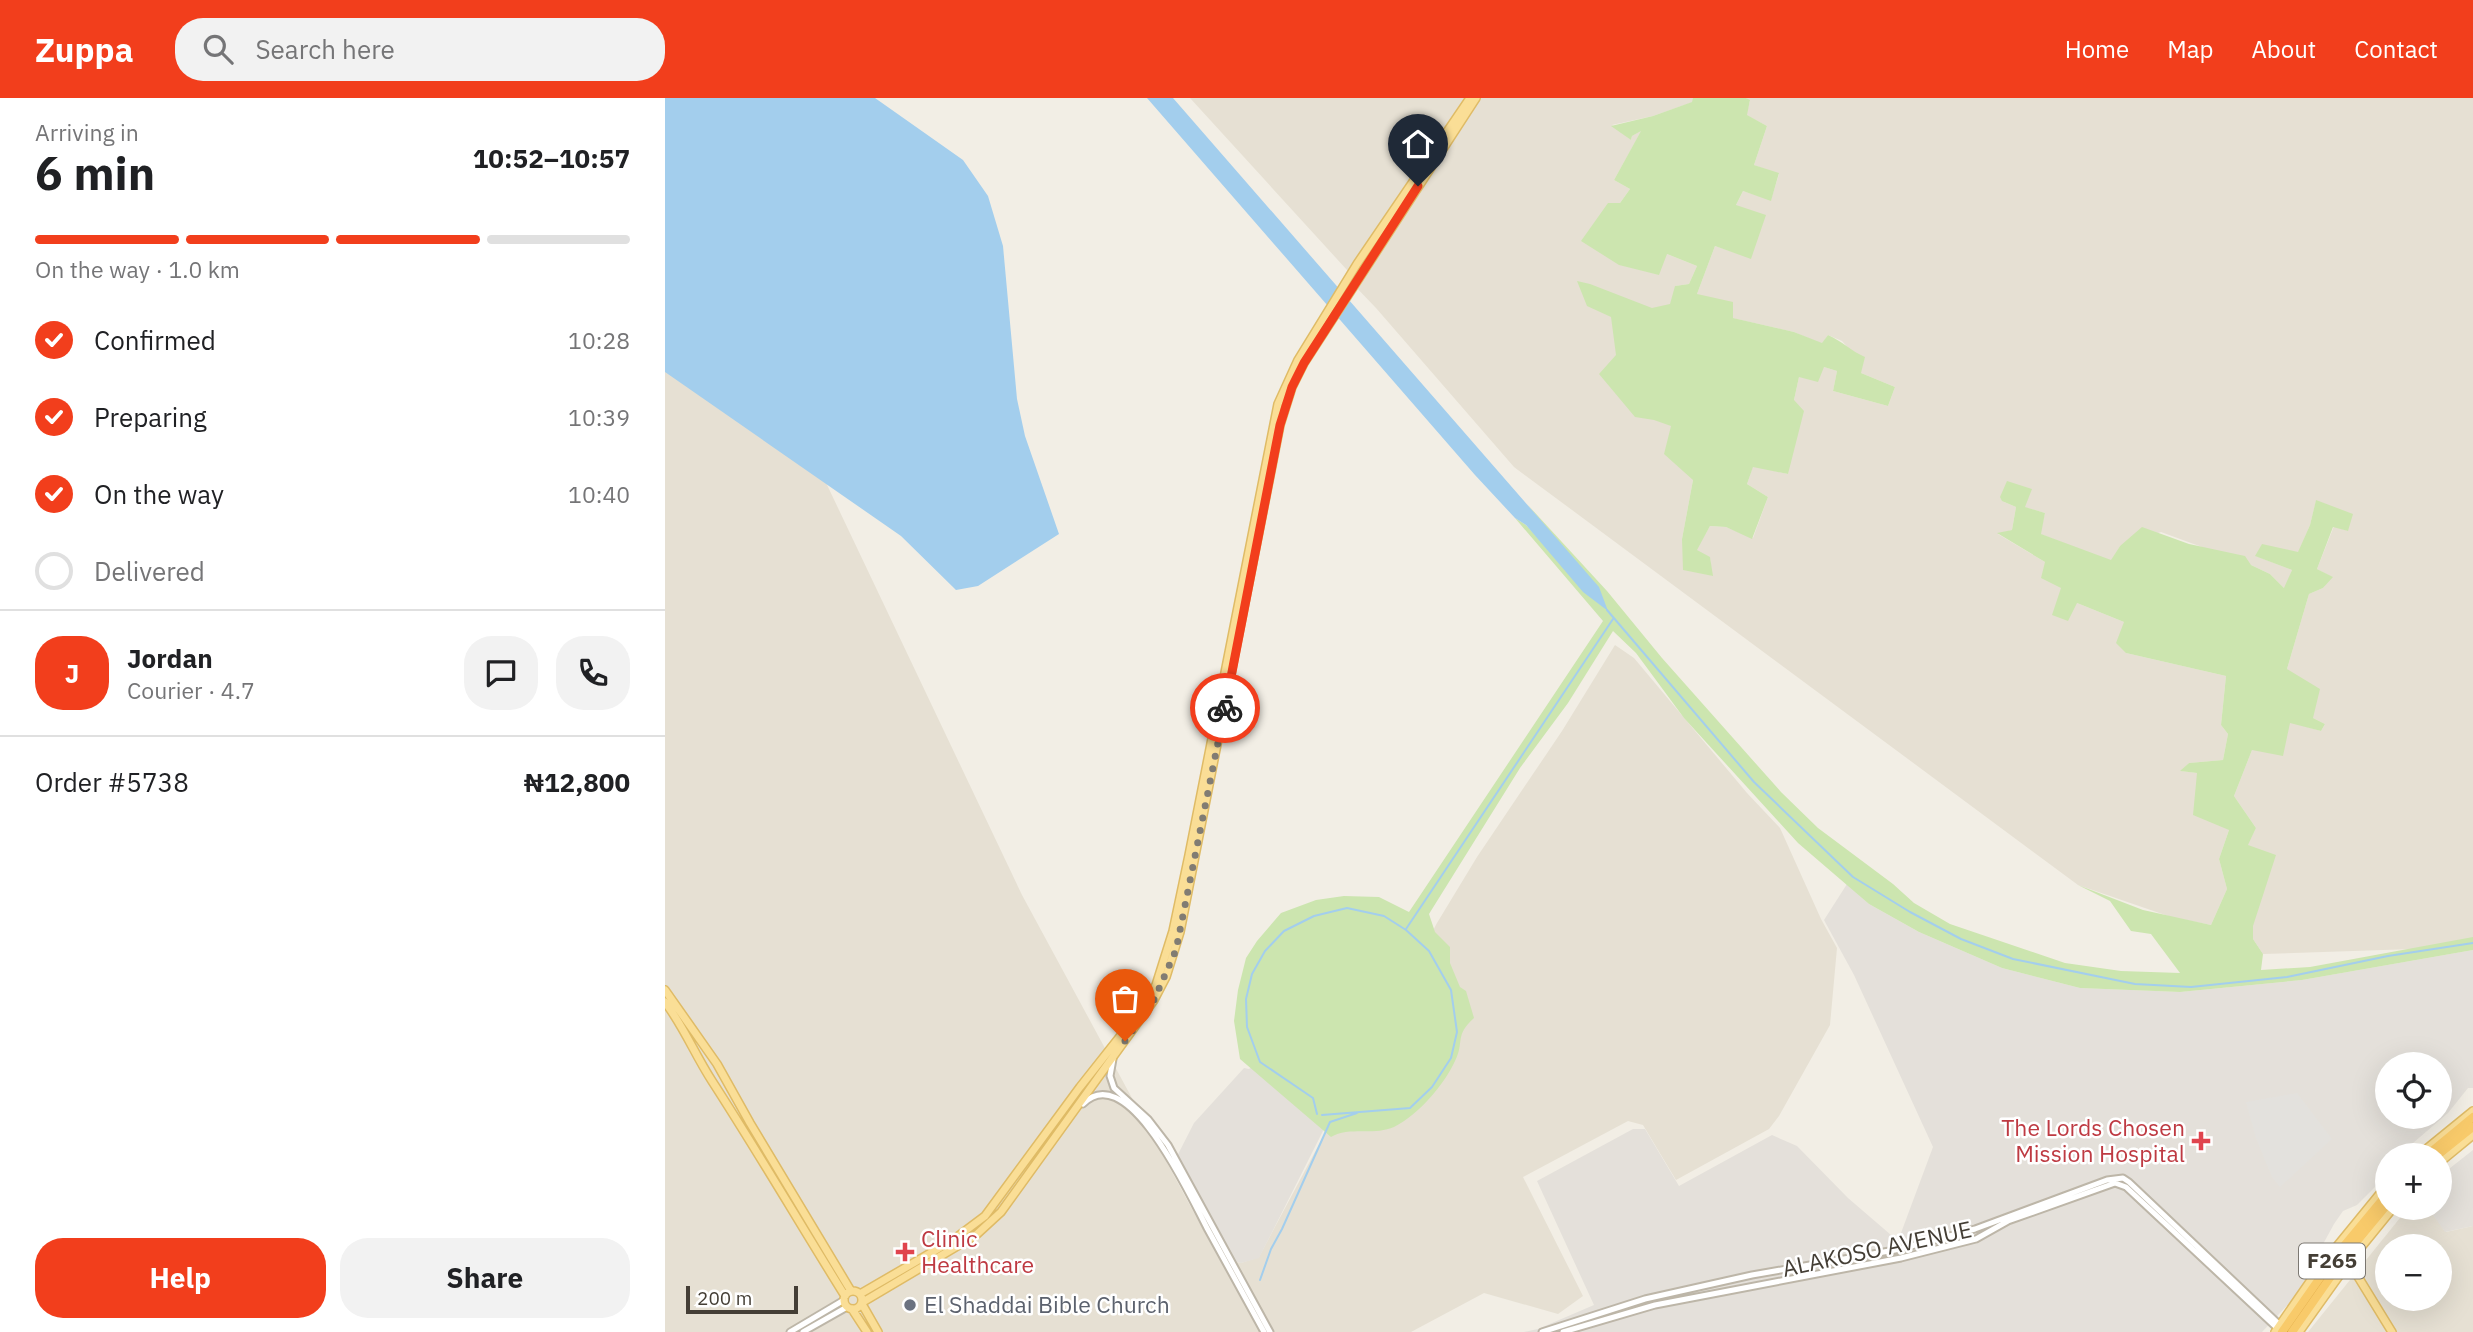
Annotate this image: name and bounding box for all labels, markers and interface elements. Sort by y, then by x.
search box [175,18,665,81]
text: Zuppa [35,28,133,71]
icon: search [199,30,237,68]
text: Search here [255,32,395,66]
text: Home [2065,33,2129,65]
text: Map [2167,33,2213,65]
text: About [2251,33,2316,65]
text: Contact [2354,33,2438,65]
pin [1388,114,1448,186]
text: Arriving in [35,117,139,147]
icon: home [1399,125,1437,163]
text: 10:52–10:57 [473,141,630,175]
text: 6 min [35,143,155,203]
text: On the way · 1.0 km [35,254,240,284]
icon: check [35,321,73,359]
text: Confirmed [94,323,216,357]
text: 10:28 [568,325,630,355]
icon: check [35,398,73,436]
text: Preparing [94,400,207,434]
text: 10:39 [568,402,630,432]
icon: check [35,475,73,513]
text: On the way [94,477,224,511]
text: 10:40 [568,479,630,509]
text: Delivered [94,554,205,588]
button: chat [464,636,538,710]
button: phone [556,636,630,710]
text: Jordan [127,641,213,675]
text: J [65,656,79,690]
courier [1190,673,1260,743]
text: Courier · 4.7 [127,675,255,705]
icon: bike [1206,689,1244,727]
text: Order #5738 [35,765,189,799]
text: ₦12,800 [524,765,630,799]
pin [1095,969,1155,1041]
icon: bag [1106,980,1144,1018]
map controls [2375,1052,2452,1311]
button: locate [2375,1052,2452,1129]
place label: The Lords Chosen Mission Hospital [2001,1112,2185,1168]
marker: The Lords Chosen Mission Hospital [2191,1131,2211,1151]
button: + [2375,1143,2452,1220]
street label: ALAKOSO AVENUE [1779,1213,1974,1283]
place label: Clinic Healthcare [921,1223,1034,1279]
button: − [2375,1234,2452,1311]
button: Help [35,1238,326,1318]
button: Share [340,1238,630,1318]
marker: Clinic Healthcare [895,1242,915,1262]
road number: F265 [2299,1244,2365,1278]
scale bar [686,1283,798,1315]
text: 200 m [697,1286,752,1310]
place label: El Shaddai Bible Church [924,1289,1170,1319]
marker: El Shaddai Bible Church [902,1297,918,1313]

